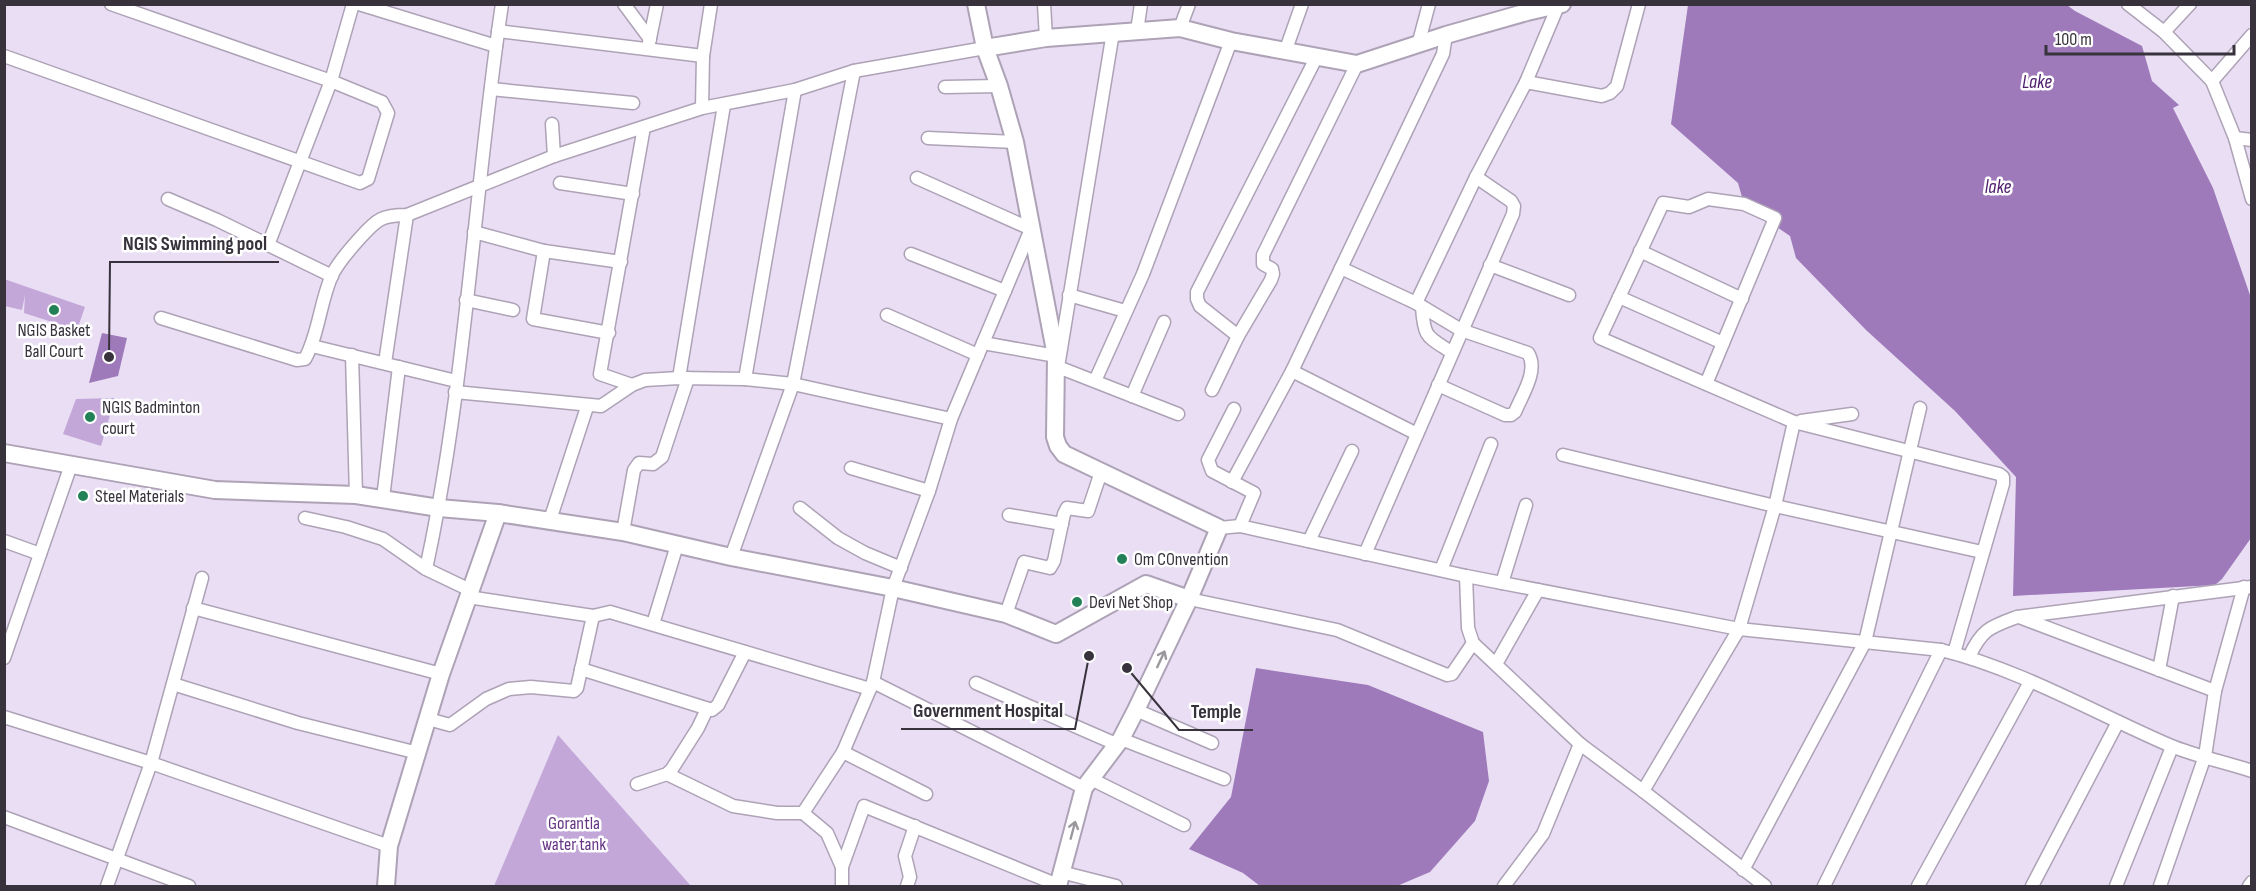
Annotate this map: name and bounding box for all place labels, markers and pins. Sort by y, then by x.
callout: NGIS Swimming pool [110,224,279,262]
marker: NGIS Basket Ball Court [47,303,61,317]
place label: NGIS Basket Ball Court [17,320,91,362]
place label: NGIS Badminton court [102,397,200,439]
marker: NGIS Badminton court [83,410,97,424]
place label: Steel Materials [95,486,184,507]
marker: Steel Materials [76,489,90,503]
place label: Om COnvention [1134,549,1228,570]
marker: Om COnvention [1115,552,1129,566]
place label: Devi Net Shop [1089,592,1173,613]
marker: Devi Net Shop [1070,595,1084,609]
callout: Government Hospital [901,691,1075,729]
callout: Temple [1179,692,1253,730]

